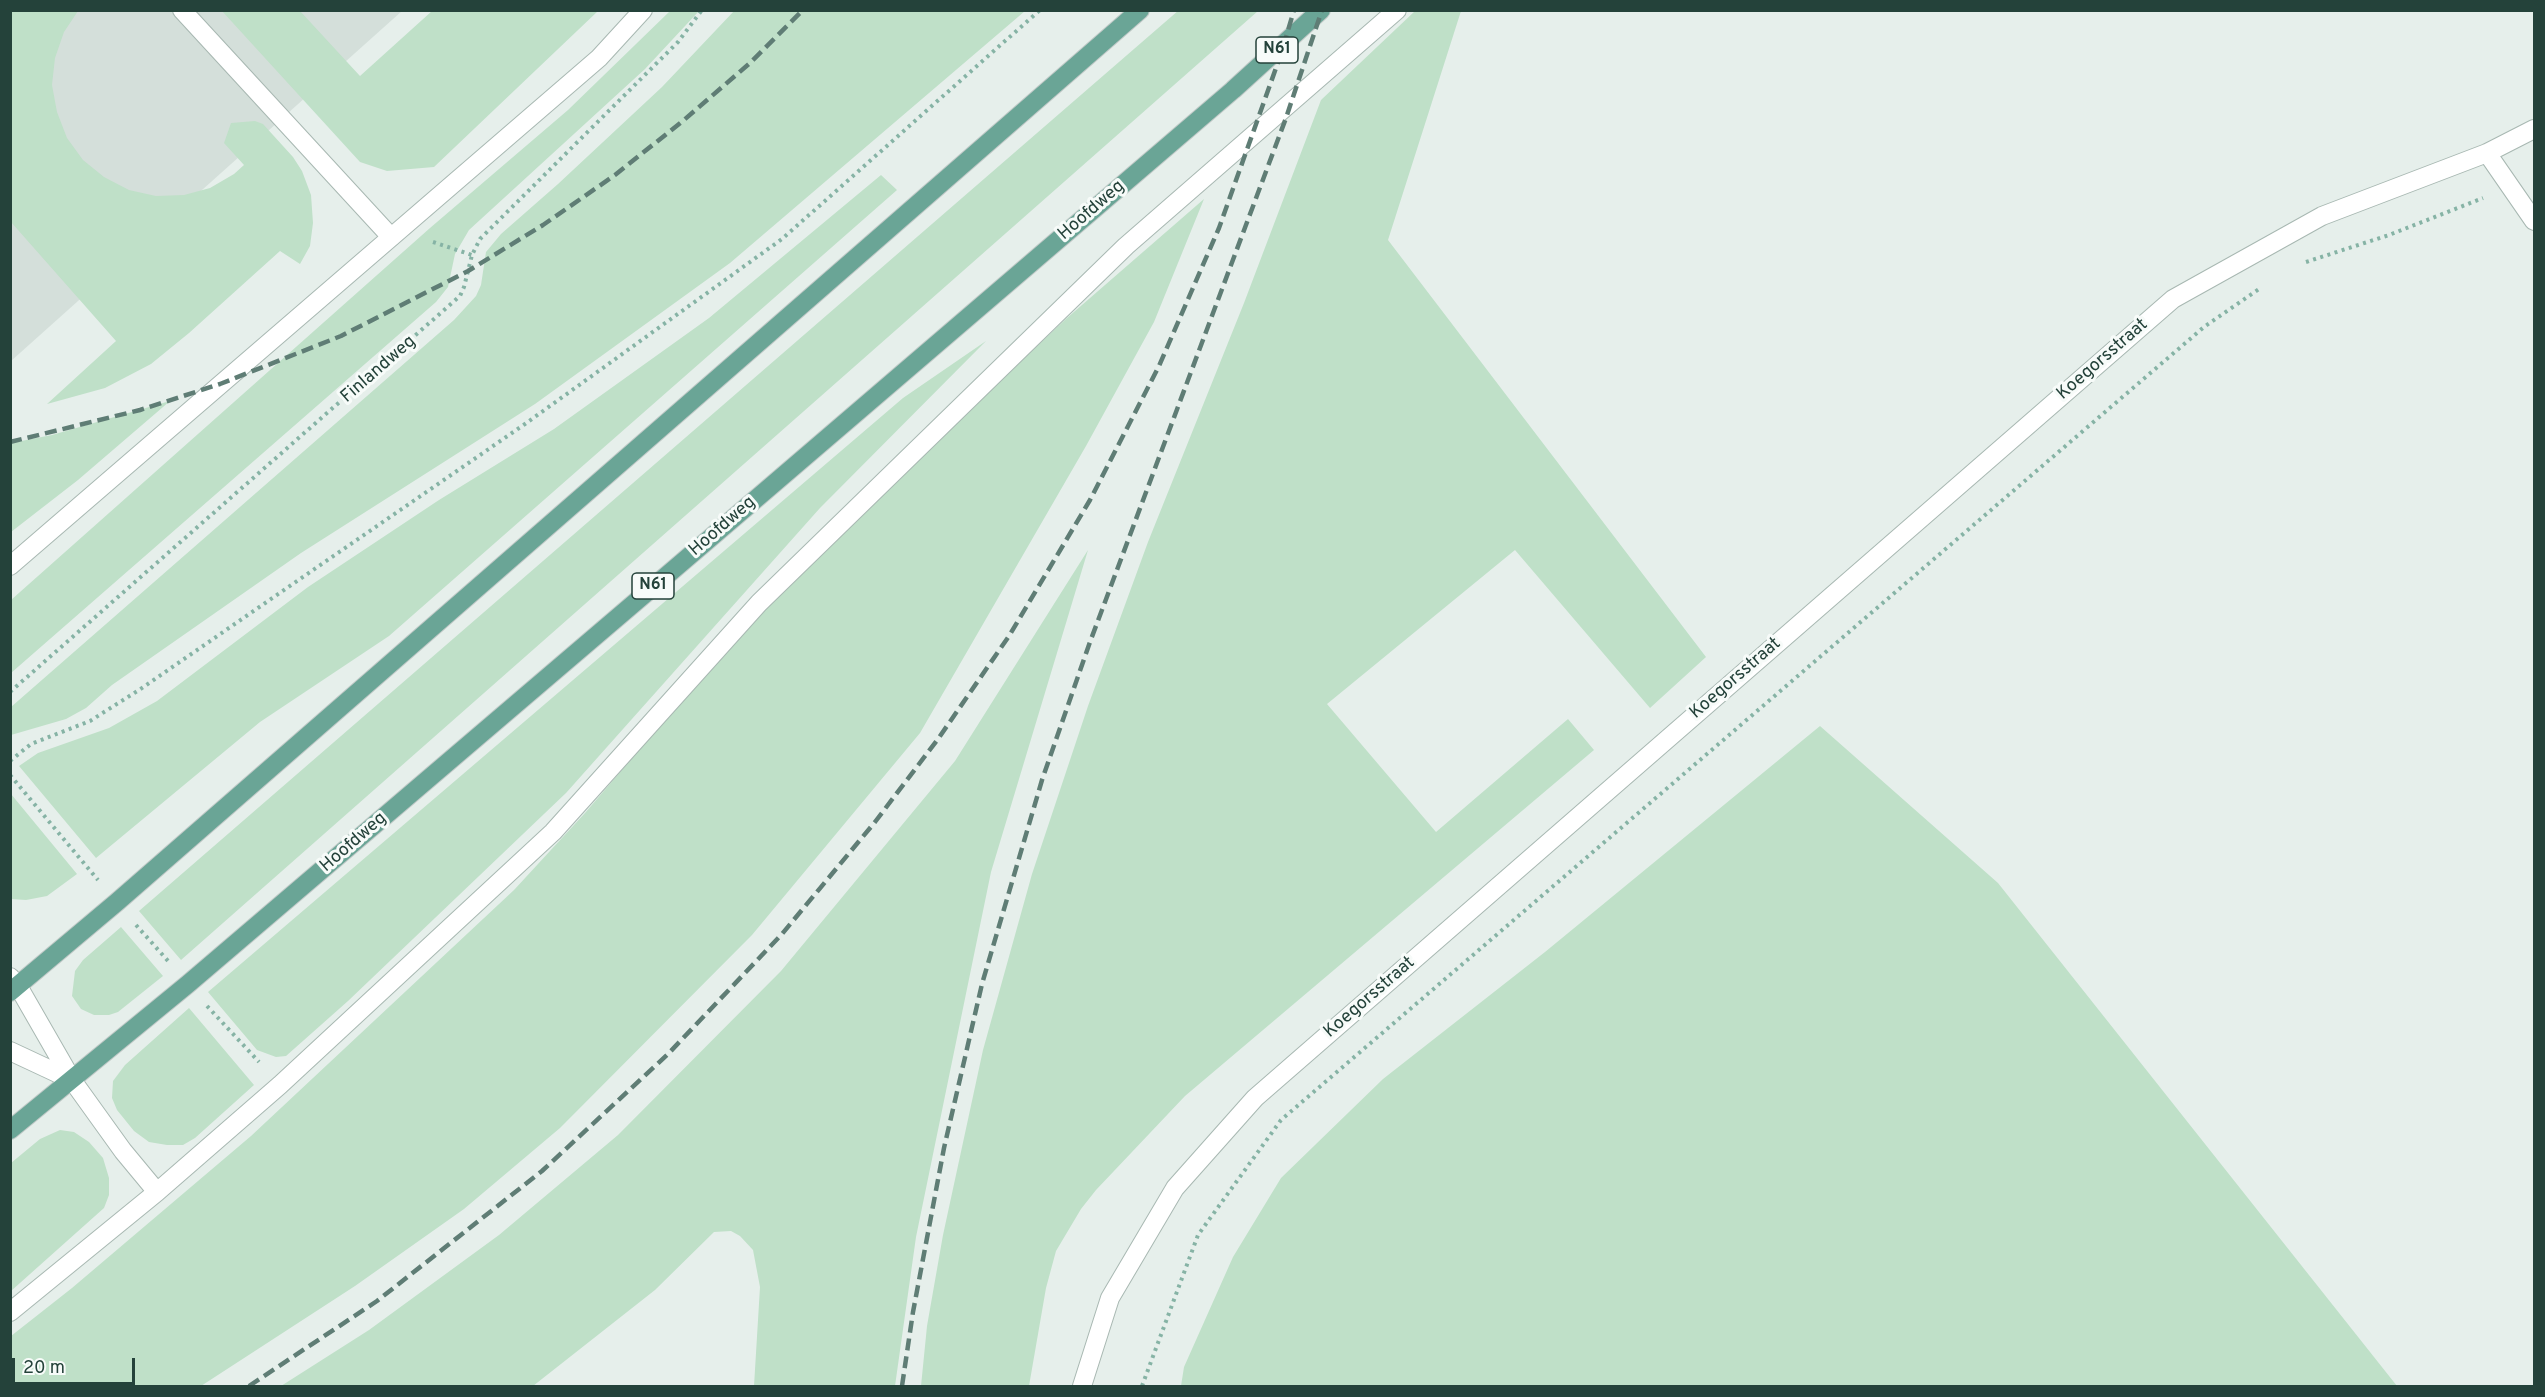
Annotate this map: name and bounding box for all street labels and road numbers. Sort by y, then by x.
road number: N61 [1256,37,1298,63]
street label: Hoofdweg [1054,176,1130,246]
street label: Koegorsstraat [2053,315,2153,405]
street label: Finlandweg [337,331,421,409]
street label: Hoofdweg [685,492,761,562]
road number: N61 [632,573,674,599]
street label: Koegorsstraat [1686,634,1786,724]
street label: Hoofdweg [316,808,392,878]
street label: Koegorsstraat [1320,953,1420,1043]

